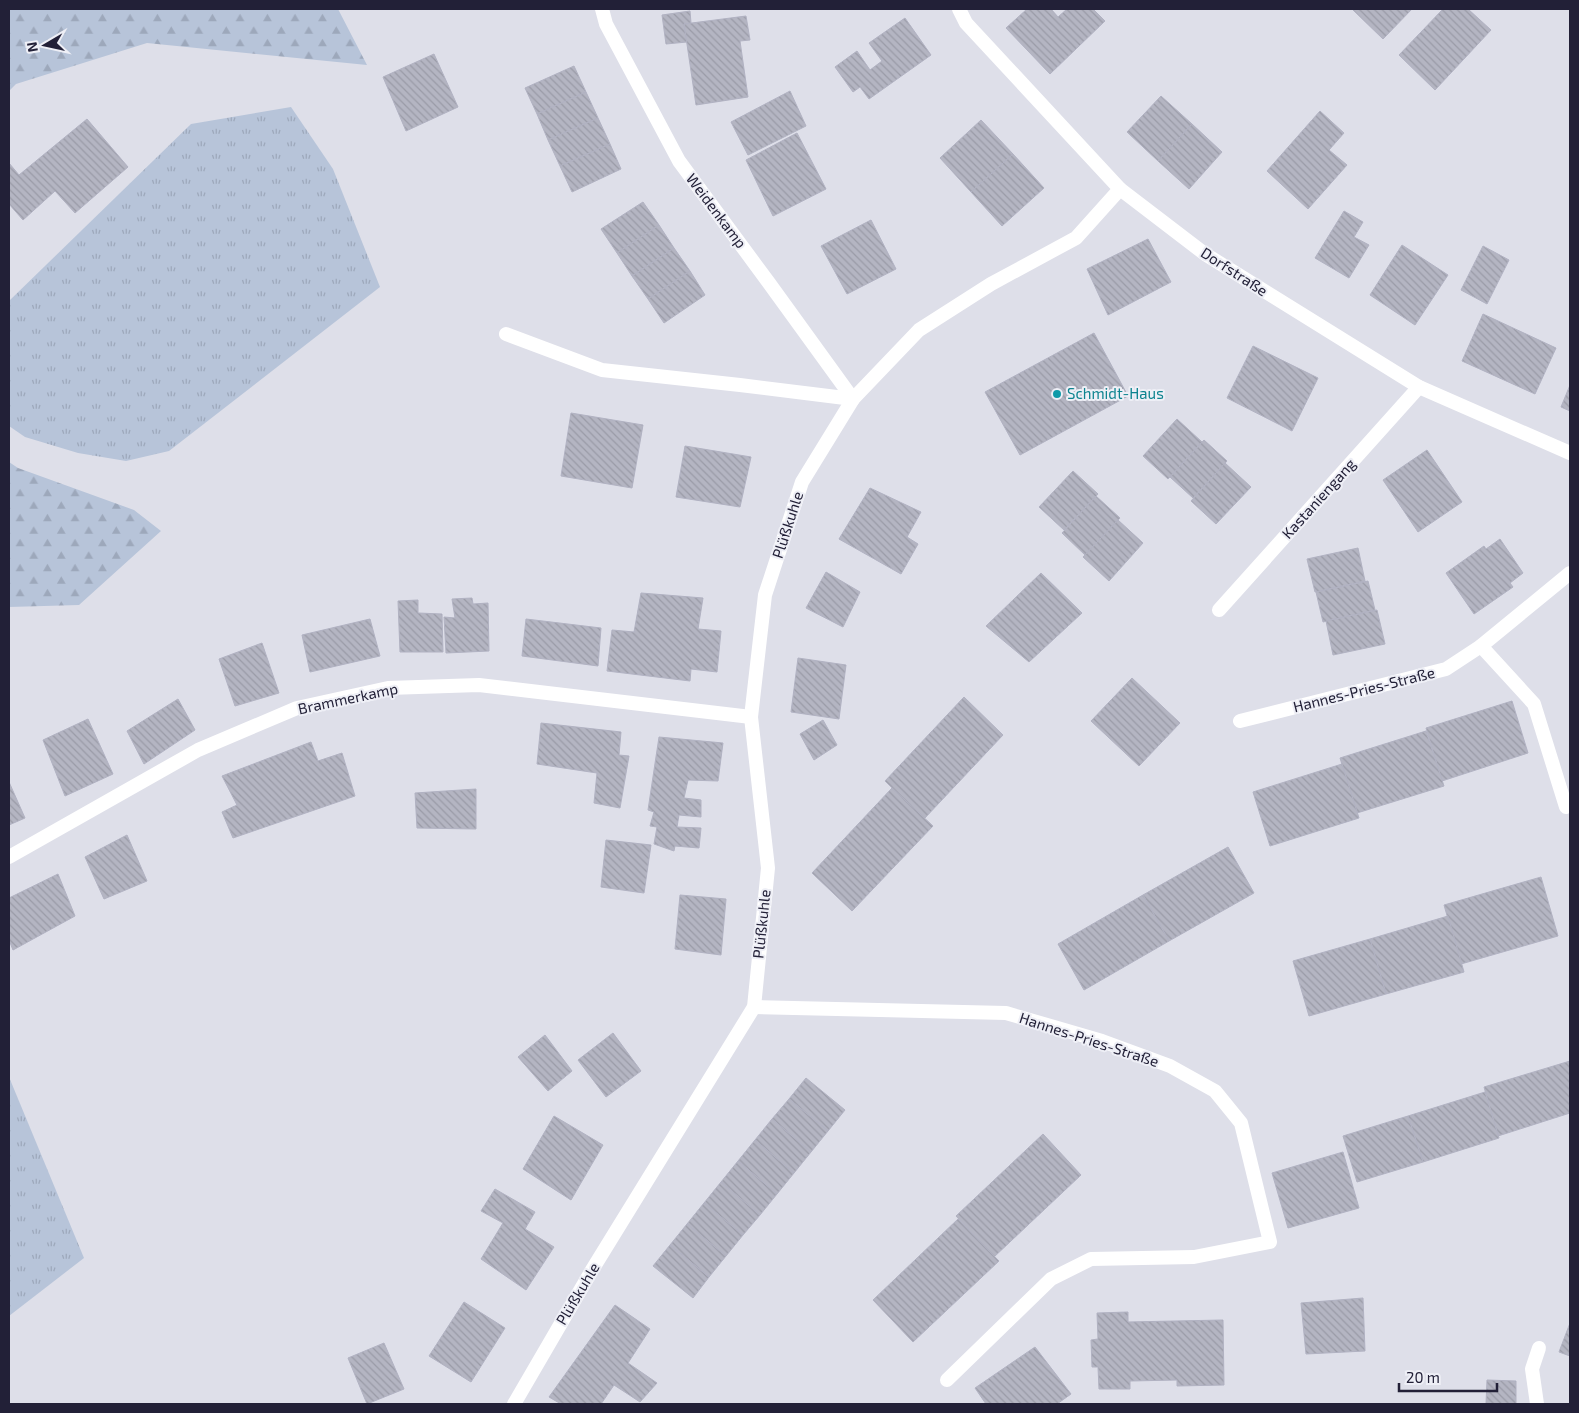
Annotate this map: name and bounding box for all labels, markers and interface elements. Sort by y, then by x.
north arrow [20,20,70,70]
text: N [22,41,41,53]
street label: Weidenkamp [683,170,751,251]
street label: Dorfstraße [1198,243,1271,299]
place label: Schmidt-Haus [1067,384,1164,402]
marker: Schmidt-Haus [1051,388,1063,400]
street label: Kastaniengang [1278,454,1359,542]
street label: Plüßkuhle [768,489,806,560]
street label: Hannes-Pries-Straße [1291,663,1436,715]
street label: Brammerkamp [296,679,399,717]
street label: Plüßkuhle [748,888,774,959]
street label: Hannes-Pries-Straße [1017,1008,1161,1070]
street label: Plüßkuhle [552,1259,603,1328]
scale bar [1399,1360,1496,1392]
text: 20 m [1406,1368,1440,1386]

